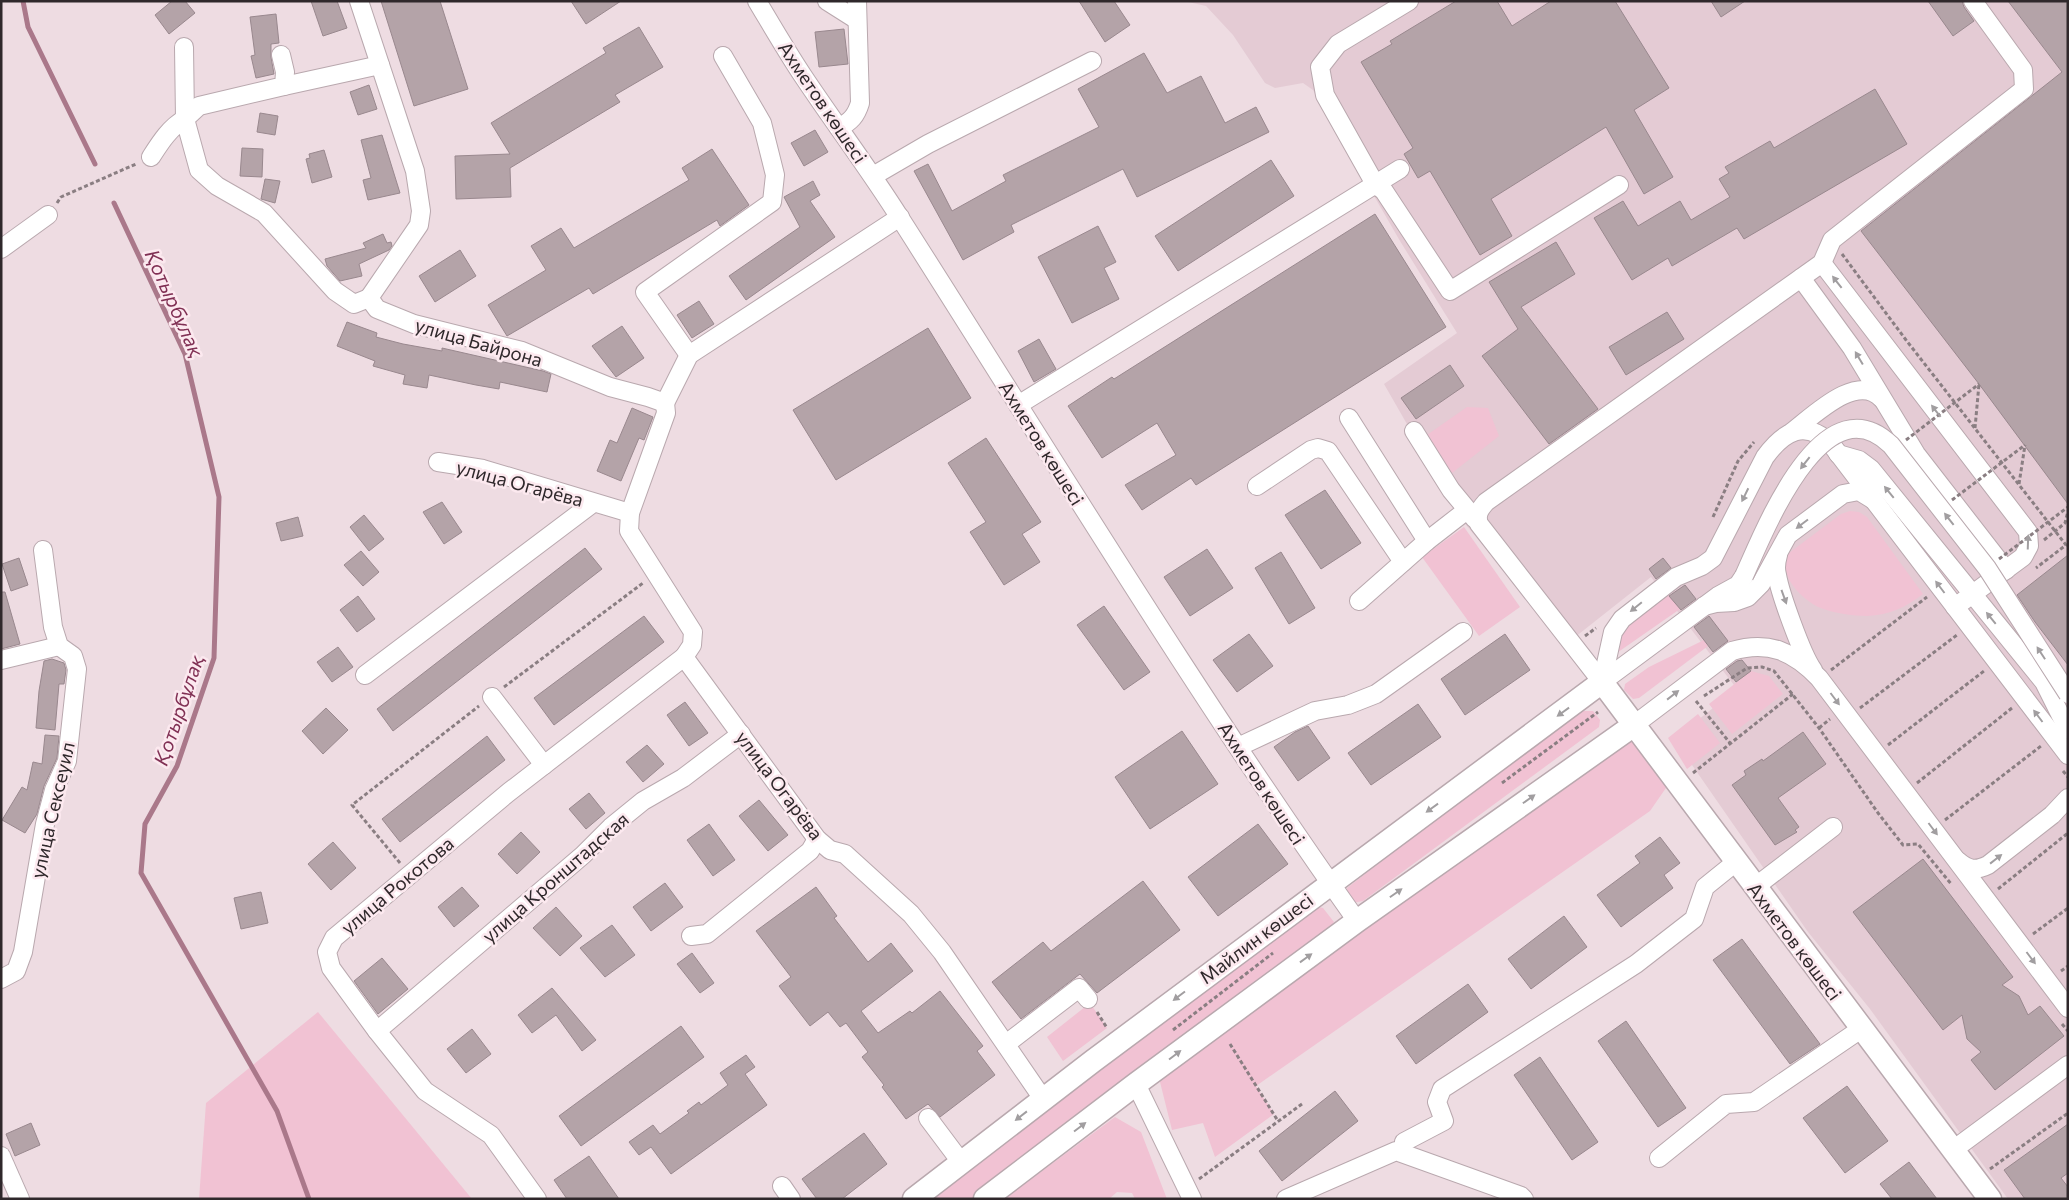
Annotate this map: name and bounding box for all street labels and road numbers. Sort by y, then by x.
street label: Ахметов көшесі [774,37,872,167]
street label: улица Байрона [413,313,545,371]
street label: Ахметов көшесі [995,377,1089,509]
street label: улица Огарёва [454,455,586,511]
street label: Ахметов көшесі [1214,717,1310,849]
street label: улица Огарёва [732,726,828,844]
street label: улица Сексеуил [25,740,79,880]
street label: улица Кронштадская [477,807,633,947]
street label: улица Рокотова [336,831,458,939]
street label: Ахметов көшесі [1743,877,1847,1005]
street label: Майлин көшесі [1195,888,1317,988]

